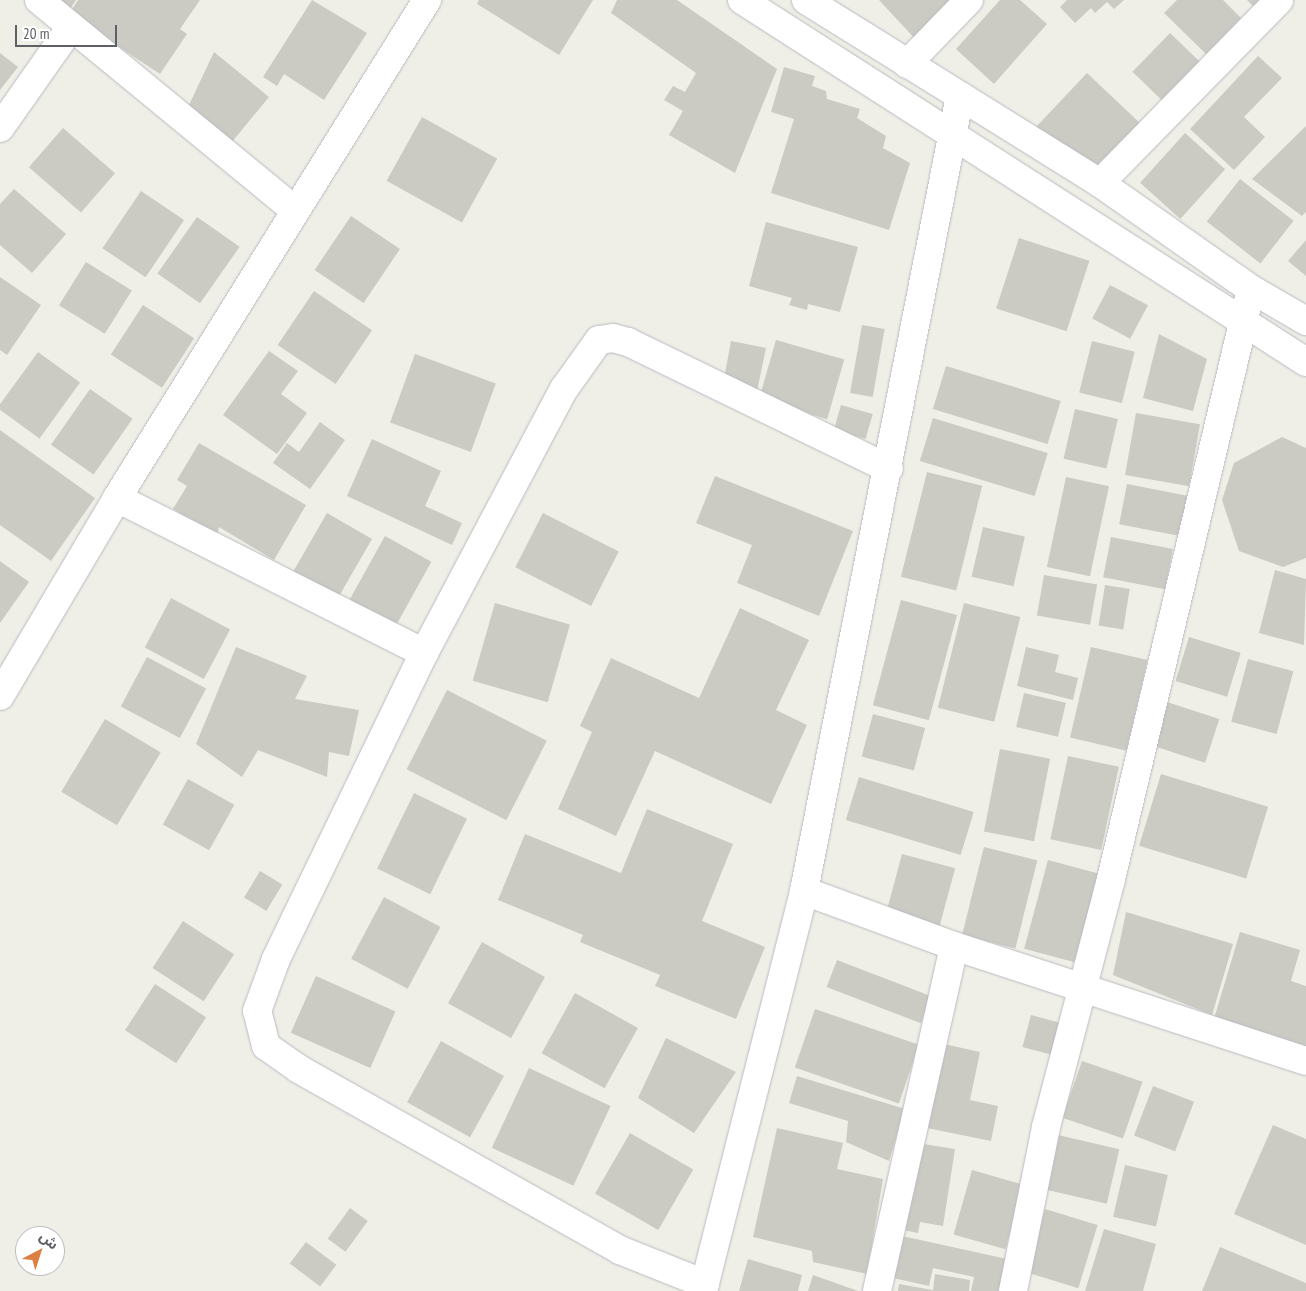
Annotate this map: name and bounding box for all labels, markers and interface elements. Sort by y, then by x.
scale bar [18,15,120,47]
text: 20 m [23,24,49,43]
north arrow [15,1226,65,1276]
text: ش [36,1227,62,1253]

